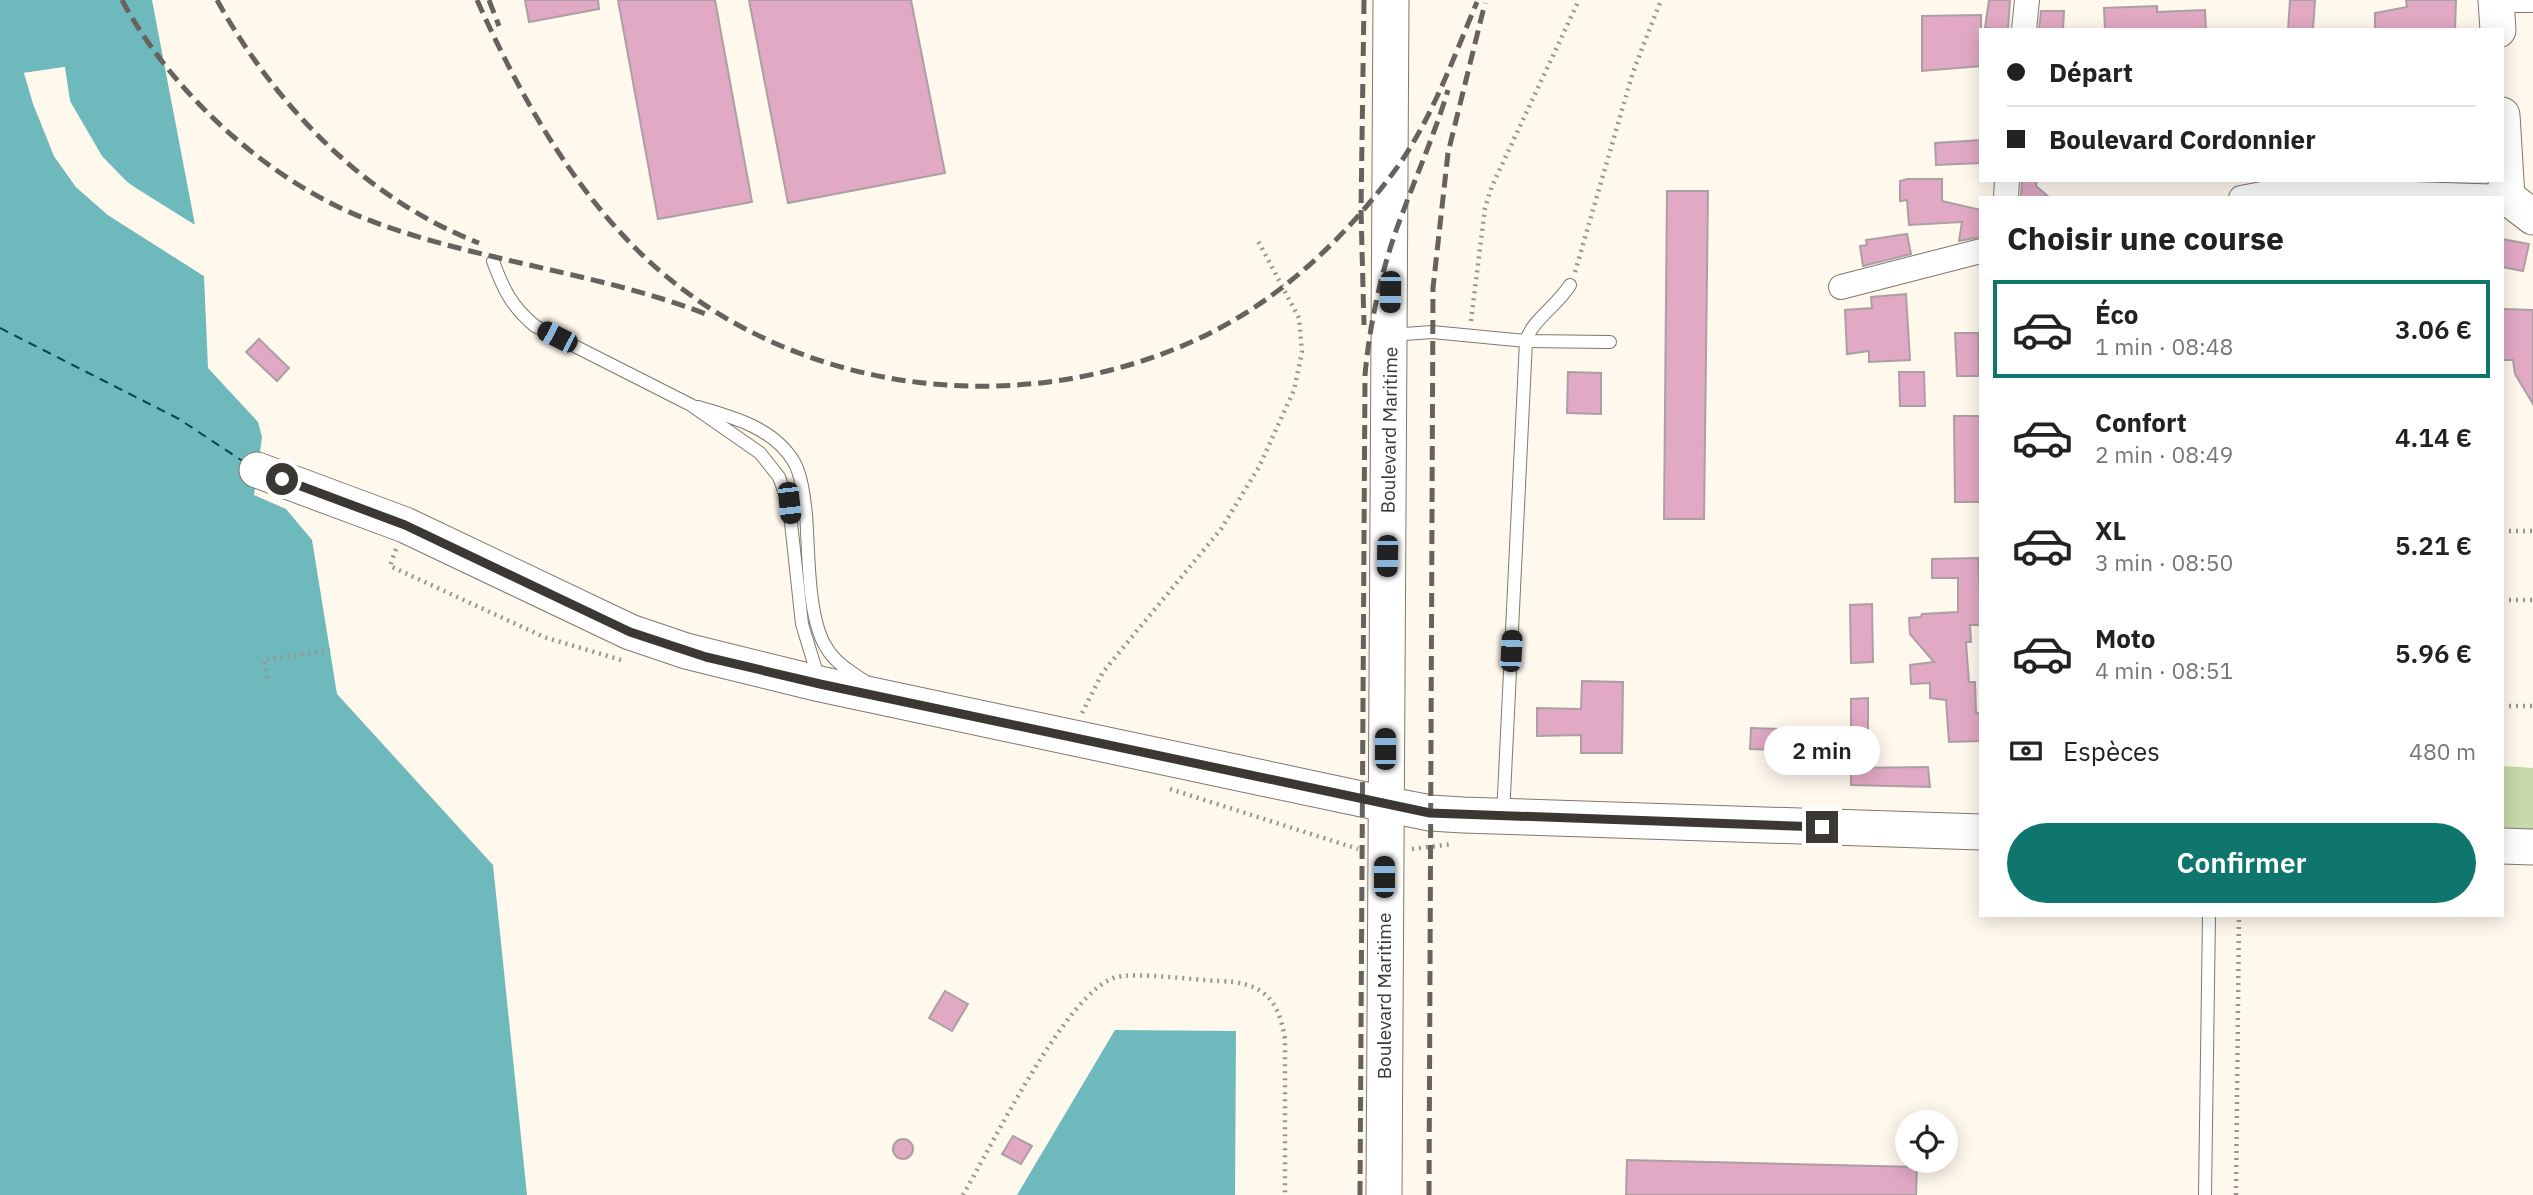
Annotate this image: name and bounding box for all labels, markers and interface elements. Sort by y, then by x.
text: Départ [2049,55,2133,89]
text: Boulevard Cordonnier [2049,122,2316,156]
text: Choisir une course [2007,217,2284,259]
car [1380,271,1401,313]
text: Éco [2095,297,2139,331]
icon: car [2011,298,2074,361]
text: 3.06 € [2395,312,2472,346]
car [534,318,581,356]
text: 1 min · 08:48 [2095,331,2233,361]
street label: Boulevard Maritime [1376,346,1402,514]
text: Confort [2095,405,2187,439]
icon: car [2011,406,2074,469]
text: 4.14 € [2395,420,2472,454]
text: 2 min · 08:49 [2095,439,2233,469]
route start [266,463,298,495]
car [777,481,802,525]
text: XL [2095,513,2126,547]
icon: car [2011,514,2074,577]
text: 5.21 € [2395,528,2472,562]
car [1377,535,1398,577]
text: 3 min · 08:50 [2095,547,2233,577]
text: Moto [2095,621,2155,655]
icon: car [2011,622,2074,685]
car [1500,629,1523,673]
text: 5.96 € [2395,636,2472,670]
text: 4 min · 08:51 [2095,655,2233,685]
callout: 2 min [1764,726,1880,774]
car [1375,728,1396,770]
icon: cash [2007,732,2045,770]
text: Espèces [2063,734,2160,768]
text: 2 min [1792,735,1852,765]
text: 480 m [2409,736,2476,766]
route end [1806,811,1838,843]
button: Confirmer [2007,823,2476,903]
car [1374,856,1395,898]
street label: Boulevard Maritime [1372,913,1396,1079]
map controls [1895,1110,1958,1173]
button: locate [1895,1110,1958,1173]

